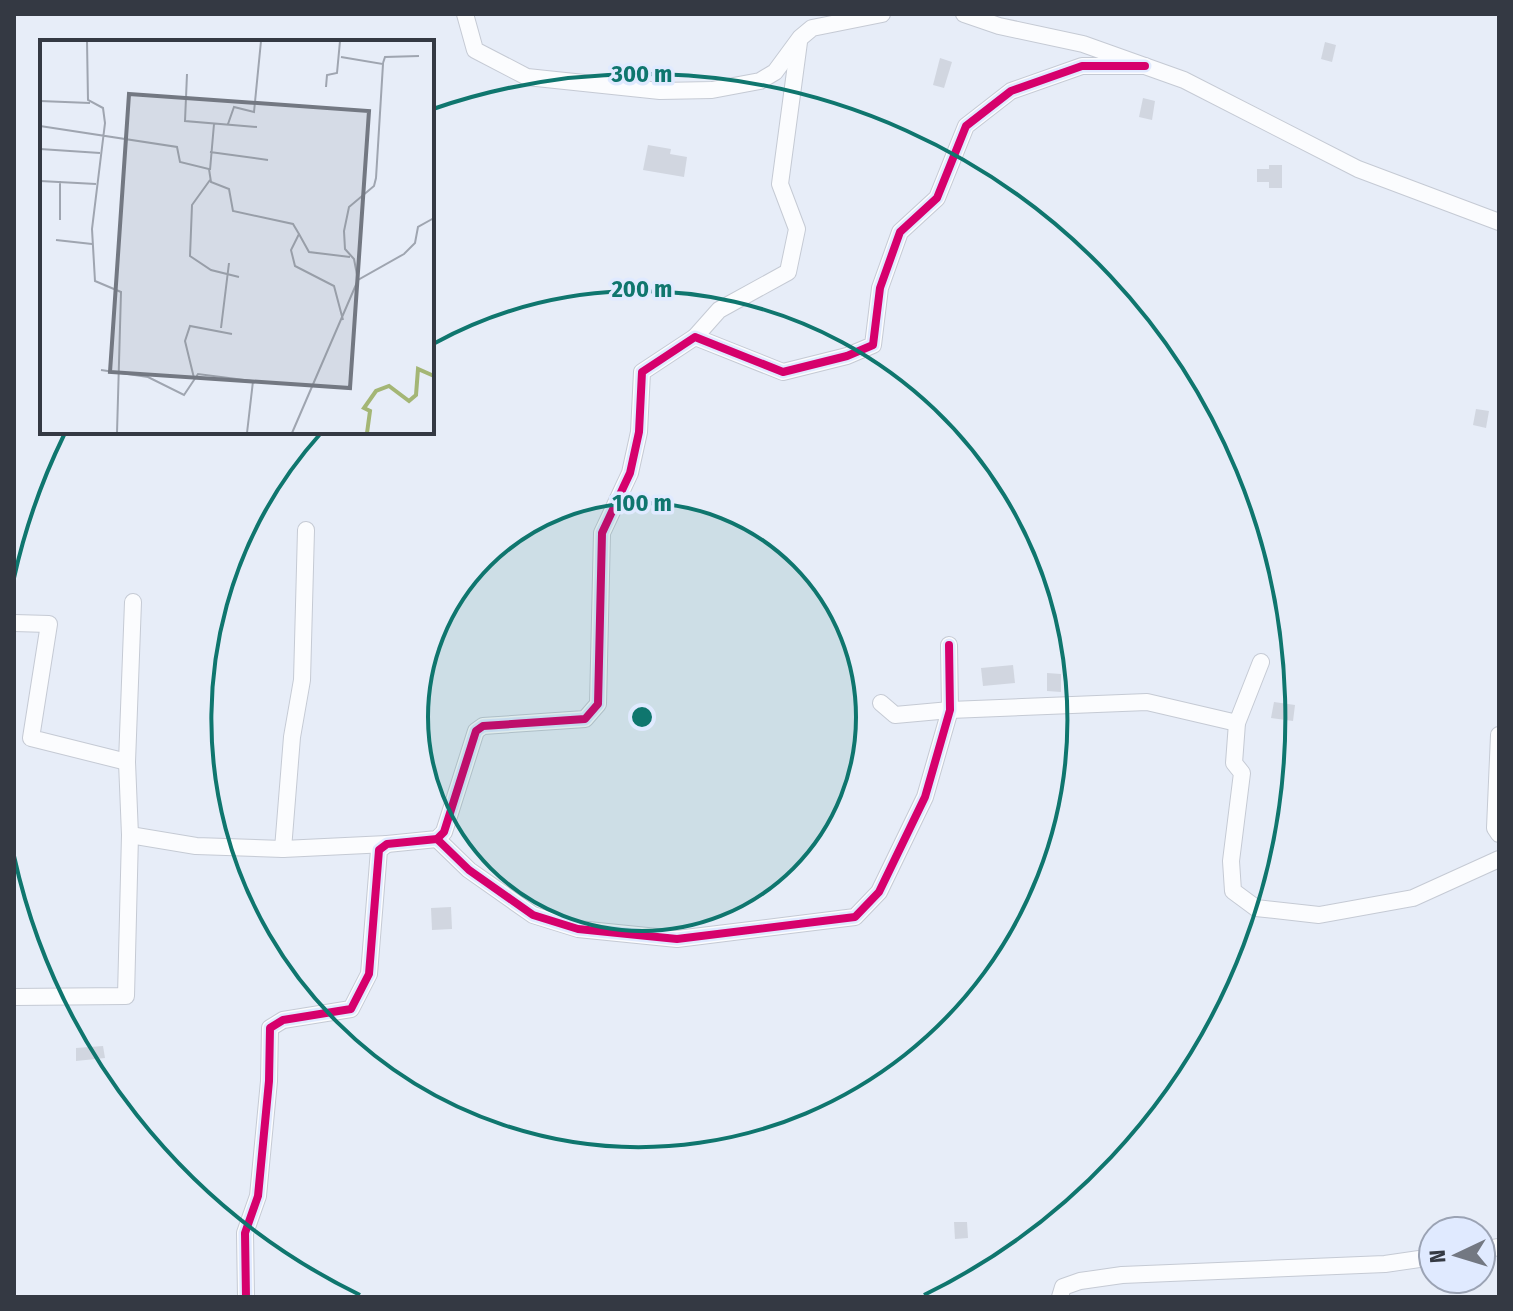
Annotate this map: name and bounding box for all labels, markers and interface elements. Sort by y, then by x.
inset map [40,40,434,434]
text: 300 m [611,60,672,88]
text: 200 m [611,275,672,303]
text: 100 m [612,489,672,517]
centre of rings [628,703,656,731]
north arrow [1417,1215,1497,1295]
text: N [1424,1249,1451,1264]

